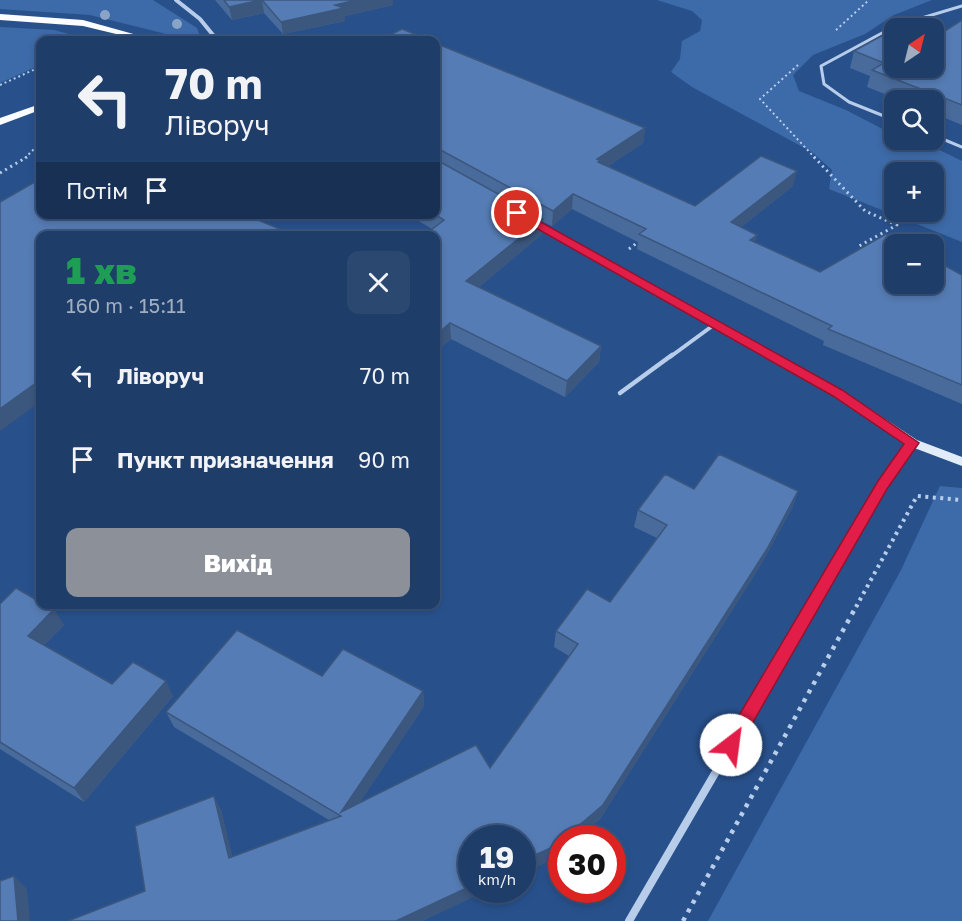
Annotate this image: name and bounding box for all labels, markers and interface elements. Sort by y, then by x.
north arrow [884,18,944,78]
map controls [884,18,944,294]
text: 70 m [165,58,262,108]
icon: left [66,60,144,138]
button: search [884,90,944,150]
text: Ліворуч [165,109,269,141]
button: + [884,162,944,222]
icon: arrive [140,174,173,207]
text: Потім [66,177,128,204]
pin [491,187,542,238]
icon: arrive [500,196,533,229]
button: − [884,234,944,294]
text: 1 хв [66,249,137,292]
button: close [347,251,410,314]
text: 160 m · 15:11 [66,293,186,317]
icon: left [66,359,99,392]
text: Ліворуч [117,362,204,389]
text: 70 m [360,362,410,389]
icon: arrive [66,443,99,476]
text: Пункт призначення [117,446,334,473]
text: 90 m [358,446,410,473]
button: Вихід [66,528,410,597]
position arrow [699,713,763,777]
speed limit sign: 30 [548,825,626,903]
text: 19 [480,839,514,875]
text: km/h [478,870,516,888]

